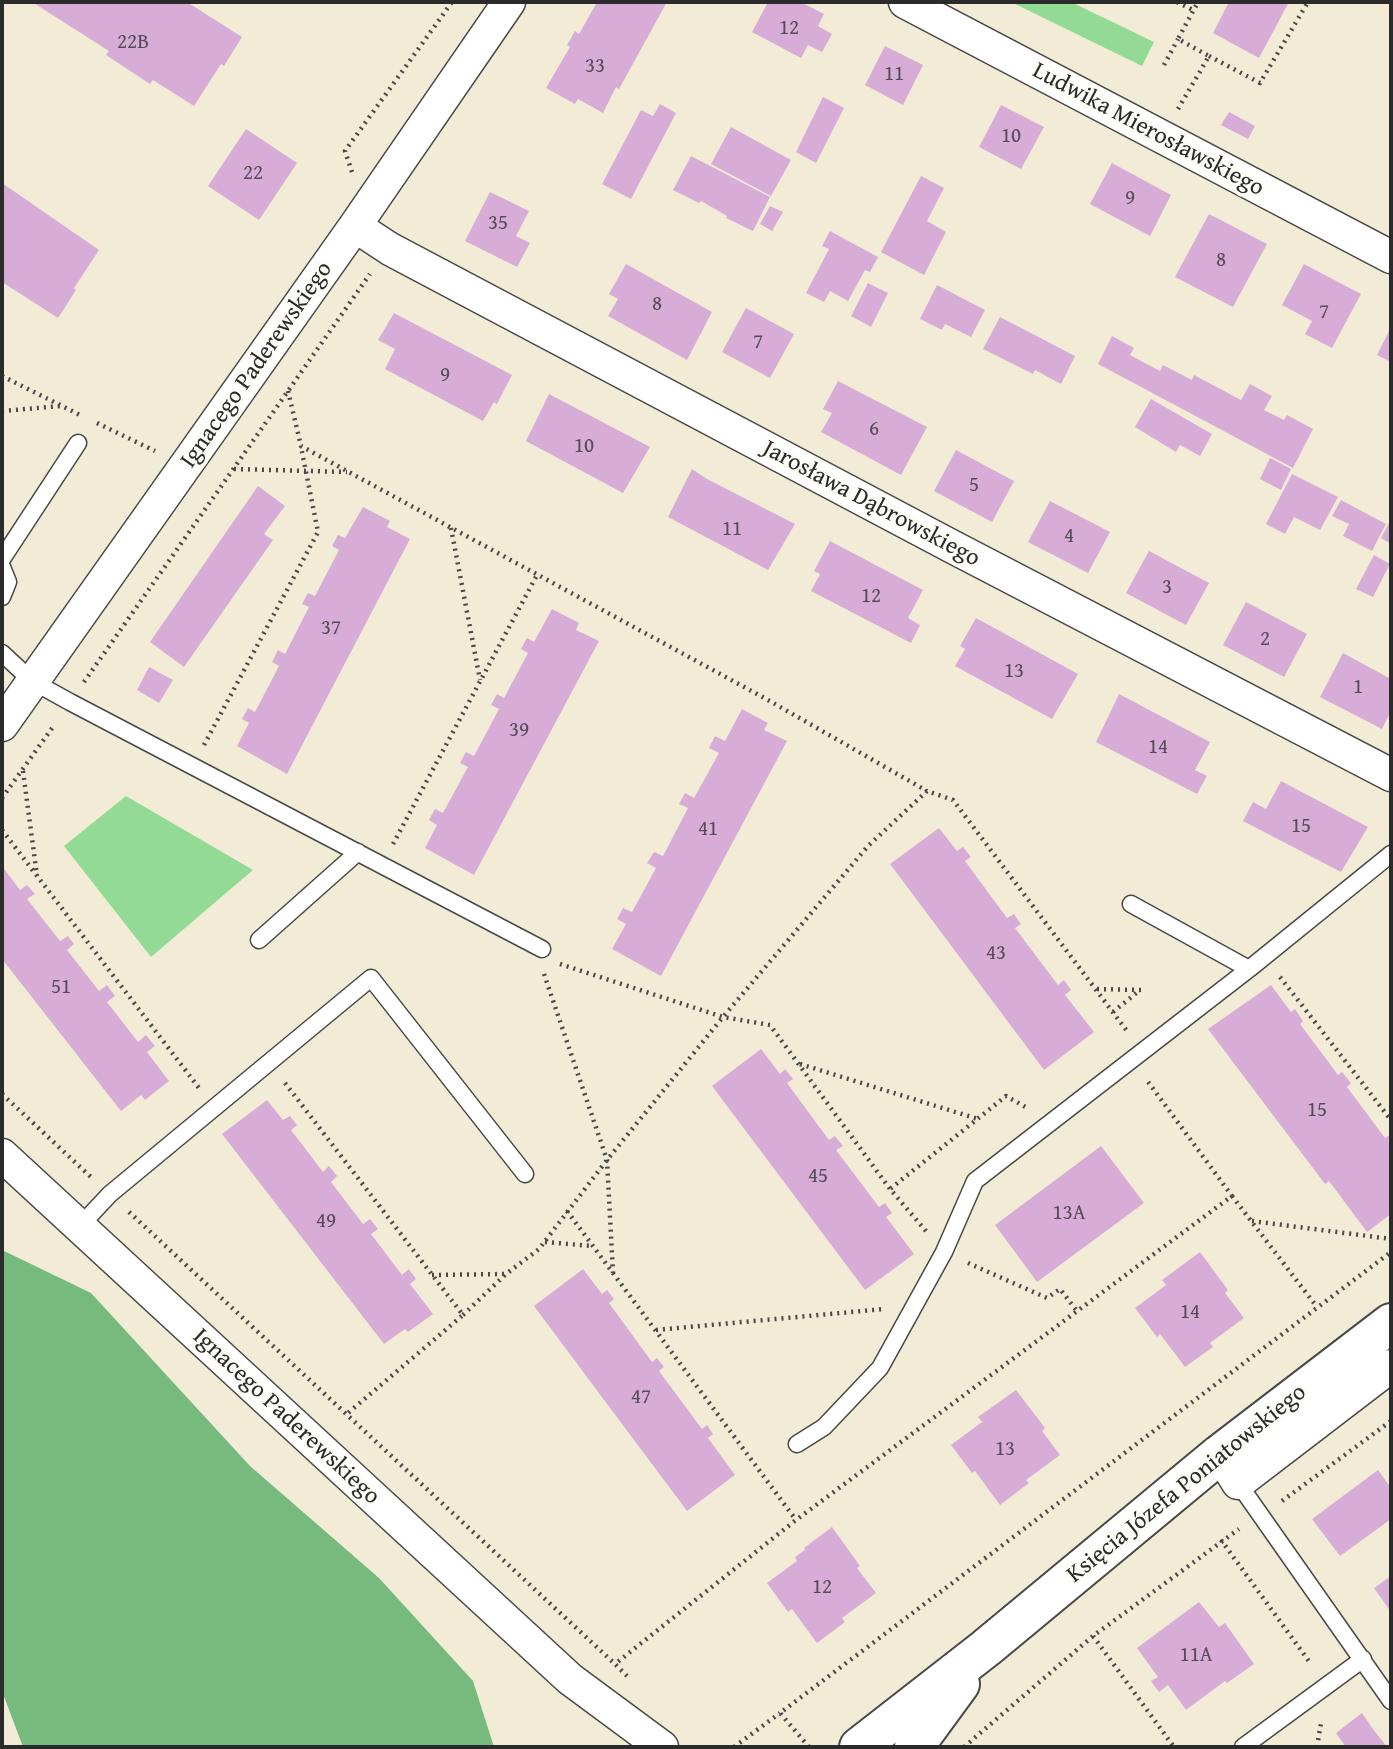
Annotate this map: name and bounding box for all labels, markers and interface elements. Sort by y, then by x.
house number: 12 [779,16,799,42]
house number: 22B [117,30,149,56]
house number: 33 [585,54,605,80]
street label: Ludwika Mierosławskiego [1027,57,1269,203]
house number: 11 [884,62,904,88]
house number: 10 [1001,124,1021,150]
house number: 22 [243,161,263,187]
house number: 9 [1125,186,1135,212]
house number: 35 [488,211,508,237]
house number: 8 [1216,248,1226,274]
street label: Ignacego Paderewskiego [175,256,339,474]
house number: 8 [652,292,662,318]
house number: 7 [1319,300,1329,326]
house number: 7 [753,330,763,356]
house number: 9 [440,363,450,389]
house number: 6 [869,417,879,443]
house number: 10 [574,434,594,460]
street label: Jarosława Dąbrowskiego [757,434,985,574]
house number: 5 [969,473,979,499]
house number: 11 [722,517,742,543]
house number: 4 [1064,524,1074,550]
house number: 3 [1162,575,1172,601]
house number: 12 [861,584,881,610]
house number: 37 [321,616,341,642]
house number: 2 [1260,627,1270,653]
house number: 13 [1004,659,1024,685]
house number: 1 [1353,675,1363,701]
house number: 39 [509,718,529,744]
house number: 14 [1148,735,1168,761]
house number: 15 [1291,814,1311,840]
house number: 41 [698,817,718,843]
house number: 43 [986,941,1006,967]
house number: 51 [51,975,71,1001]
house number: 15 [1307,1098,1327,1124]
house number: 45 [808,1164,828,1190]
house number: 13A [1053,1201,1085,1227]
house number: 49 [316,1209,336,1235]
house number: 14 [1180,1300,1200,1326]
street label: Ignacego Paderewskiego [186,1323,386,1511]
street label: Księcia Józefa Poniatowskiego [1062,1379,1312,1589]
house number: 47 [631,1385,651,1411]
house number: 13 [995,1437,1015,1463]
house number: 12 [812,1575,832,1601]
house number: 11A [1180,1643,1212,1669]

